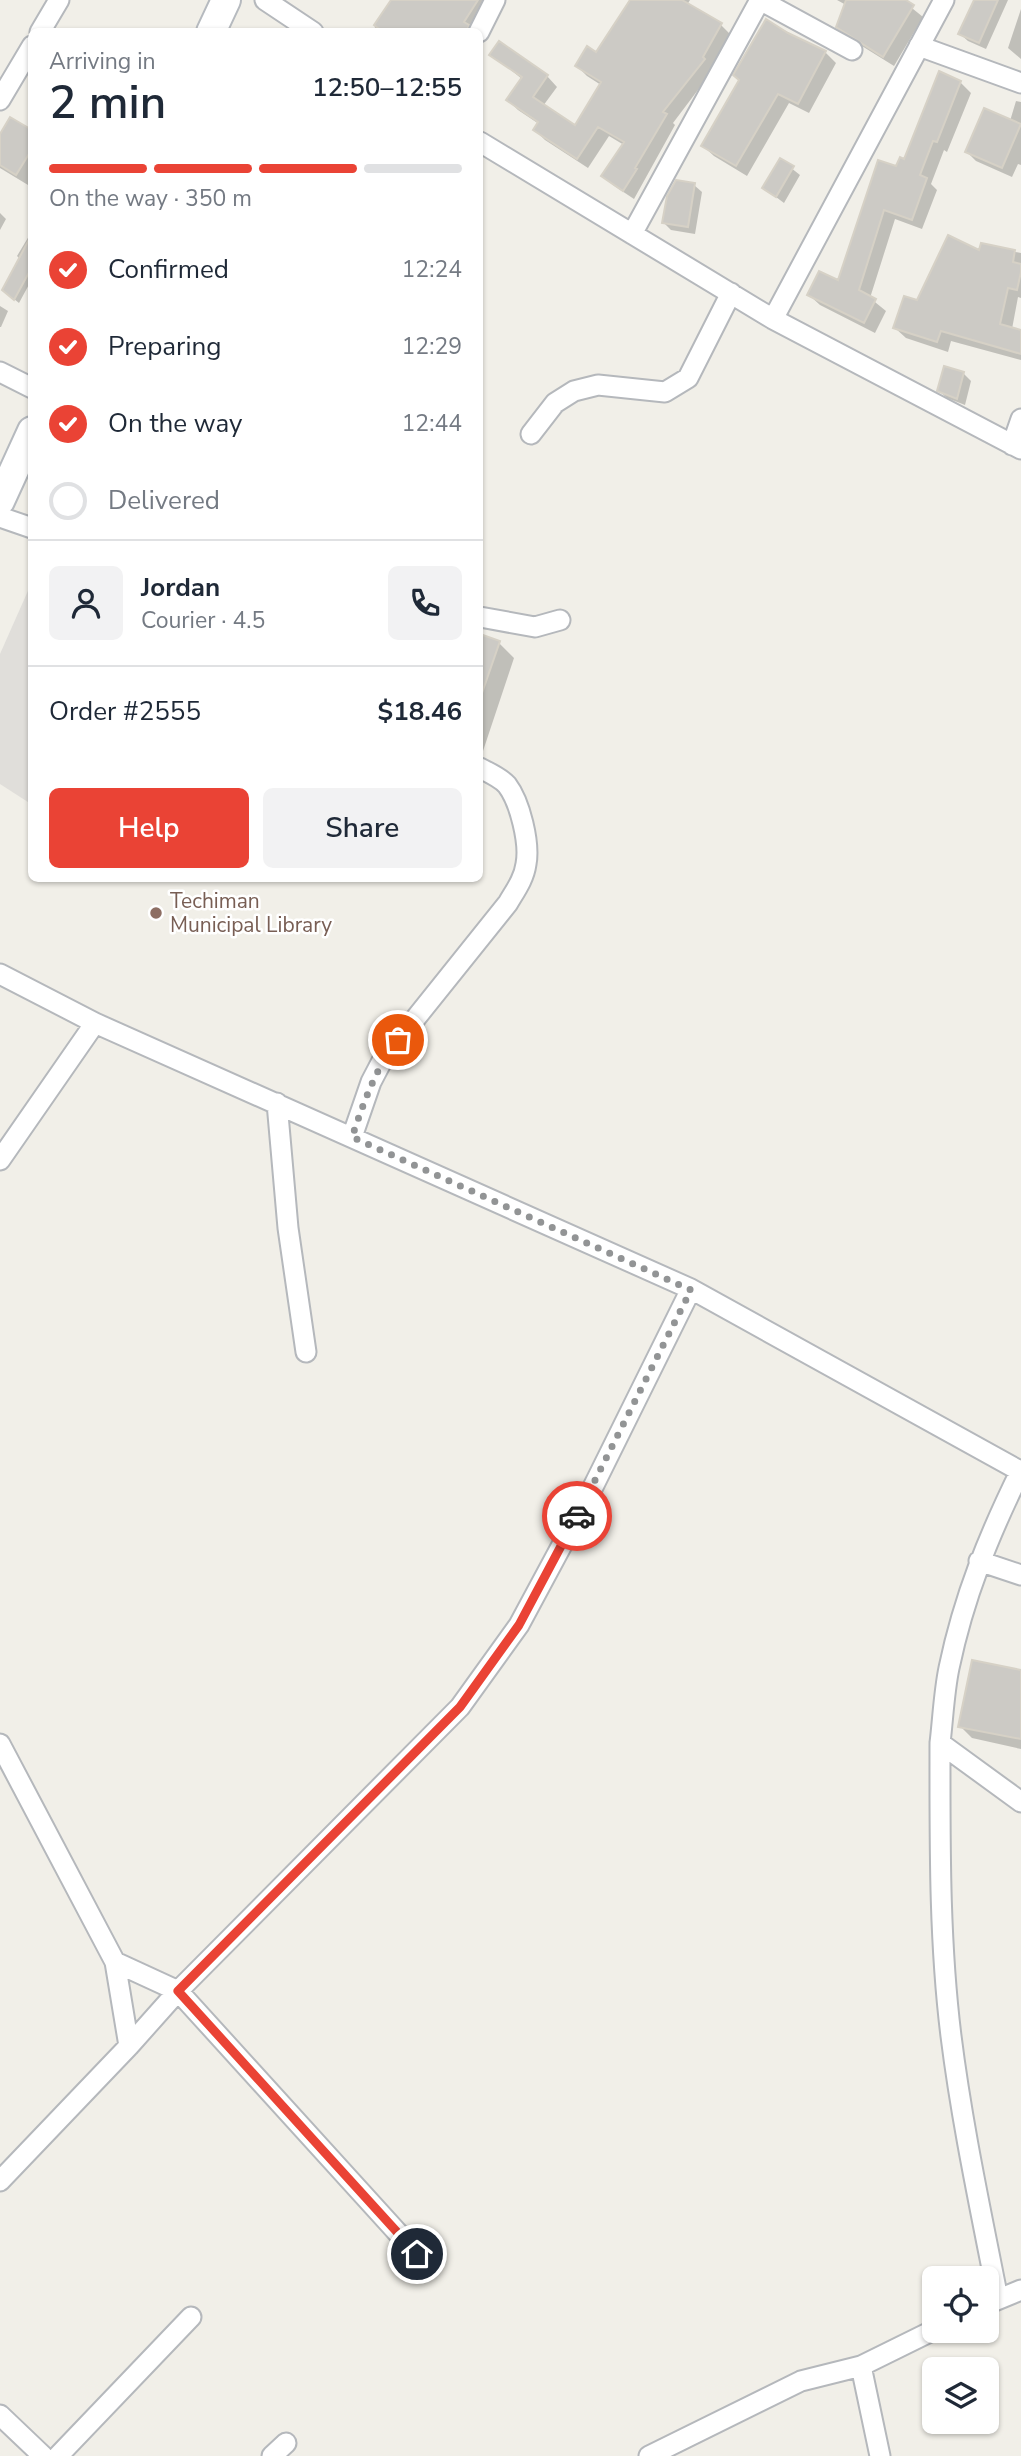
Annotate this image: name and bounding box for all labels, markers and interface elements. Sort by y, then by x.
text: Arriving in [49,46,156,77]
text: 12:50–12:55 [312,70,462,105]
text: 2 min [49,71,166,134]
text: On the way · 350 m [49,183,252,214]
icon: check [49,251,87,289]
text: Confirmed [108,252,229,287]
text: 12:24 [402,254,462,285]
icon: check [49,328,87,366]
text: Preparing [108,329,221,364]
text: 12:29 [402,331,462,362]
icon: check [49,405,87,443]
text: On the way [108,406,242,441]
text: 12:44 [402,408,462,439]
text: Delivered [108,483,220,518]
button: person [49,566,123,640]
button: phone [388,566,462,640]
text: Jordan [141,570,220,605]
text: Courier · 4.5 [141,605,265,636]
text: Order #2555 [49,694,201,729]
text: $18.46 [378,694,462,729]
button: Help [49,788,249,868]
button: Share [263,788,462,868]
place label: Techiman Municipal Library [170,887,332,939]
marker: Techiman Municipal Library [148,905,164,921]
pin [368,1010,428,1070]
icon: bag [379,1021,417,1059]
courier [542,1481,612,1551]
icon: car [558,1497,596,1535]
pin [387,2224,447,2284]
icon: home [398,2235,436,2273]
map controls [922,2266,999,2434]
button: locate [922,2266,999,2343]
button: layers [922,2357,999,2434]

